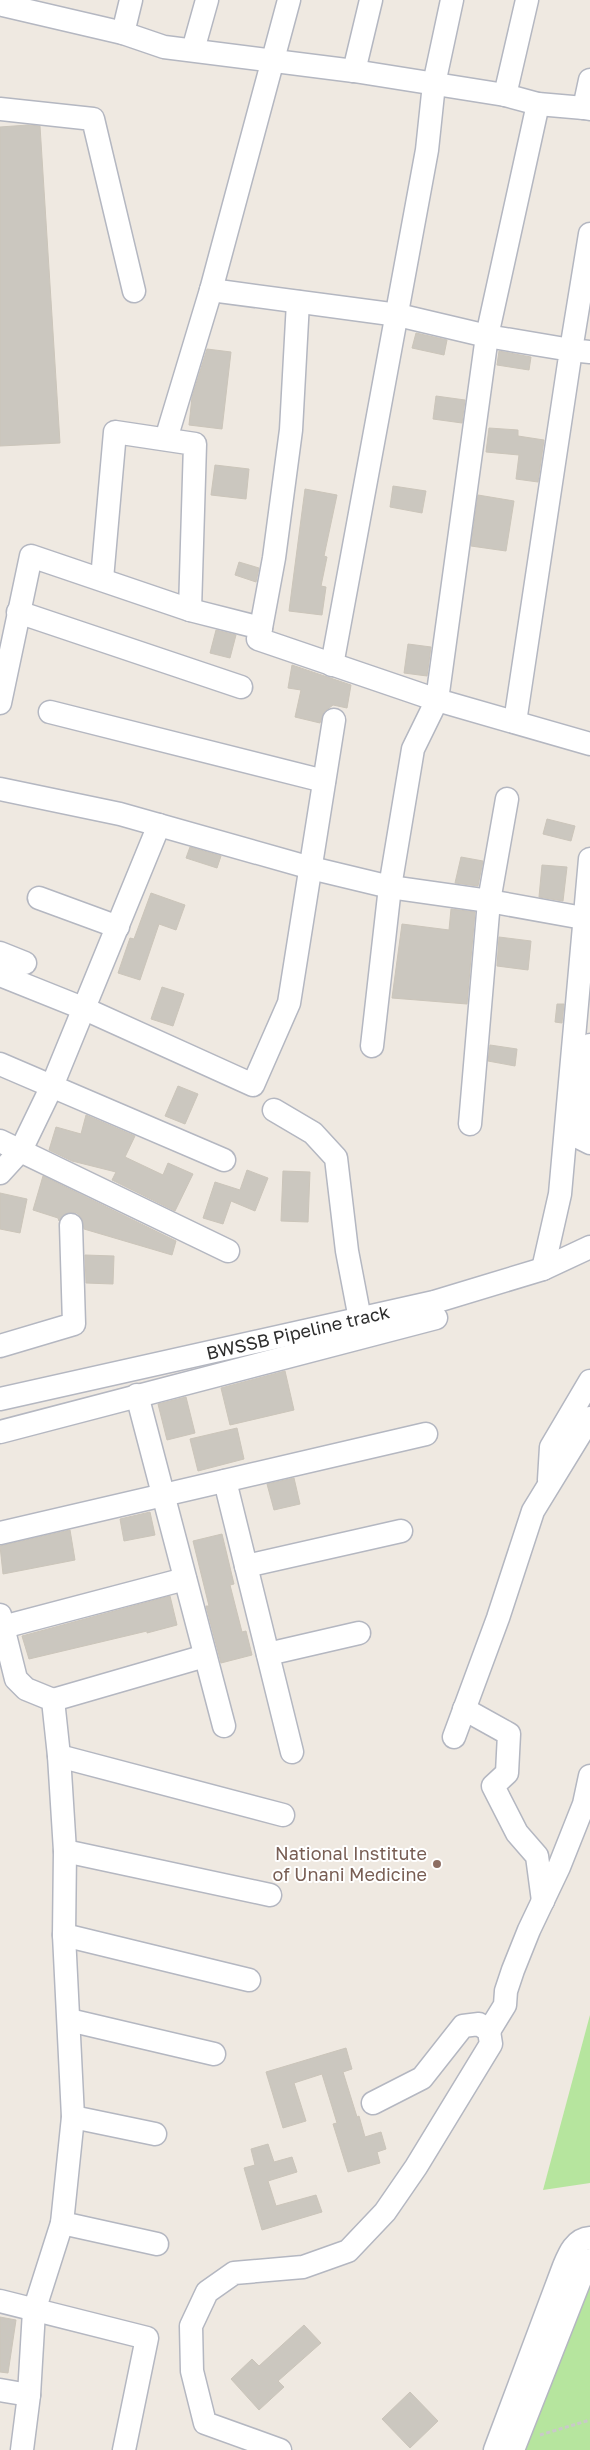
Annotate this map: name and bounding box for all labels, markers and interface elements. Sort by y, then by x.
street label: BWSSB Pipeline track [204,1300,392,1364]
place label: National Institute of Unani Medicine [273,1842,427,1885]
marker: National Institute of Unani Medicine [431,1858,443,1870]

